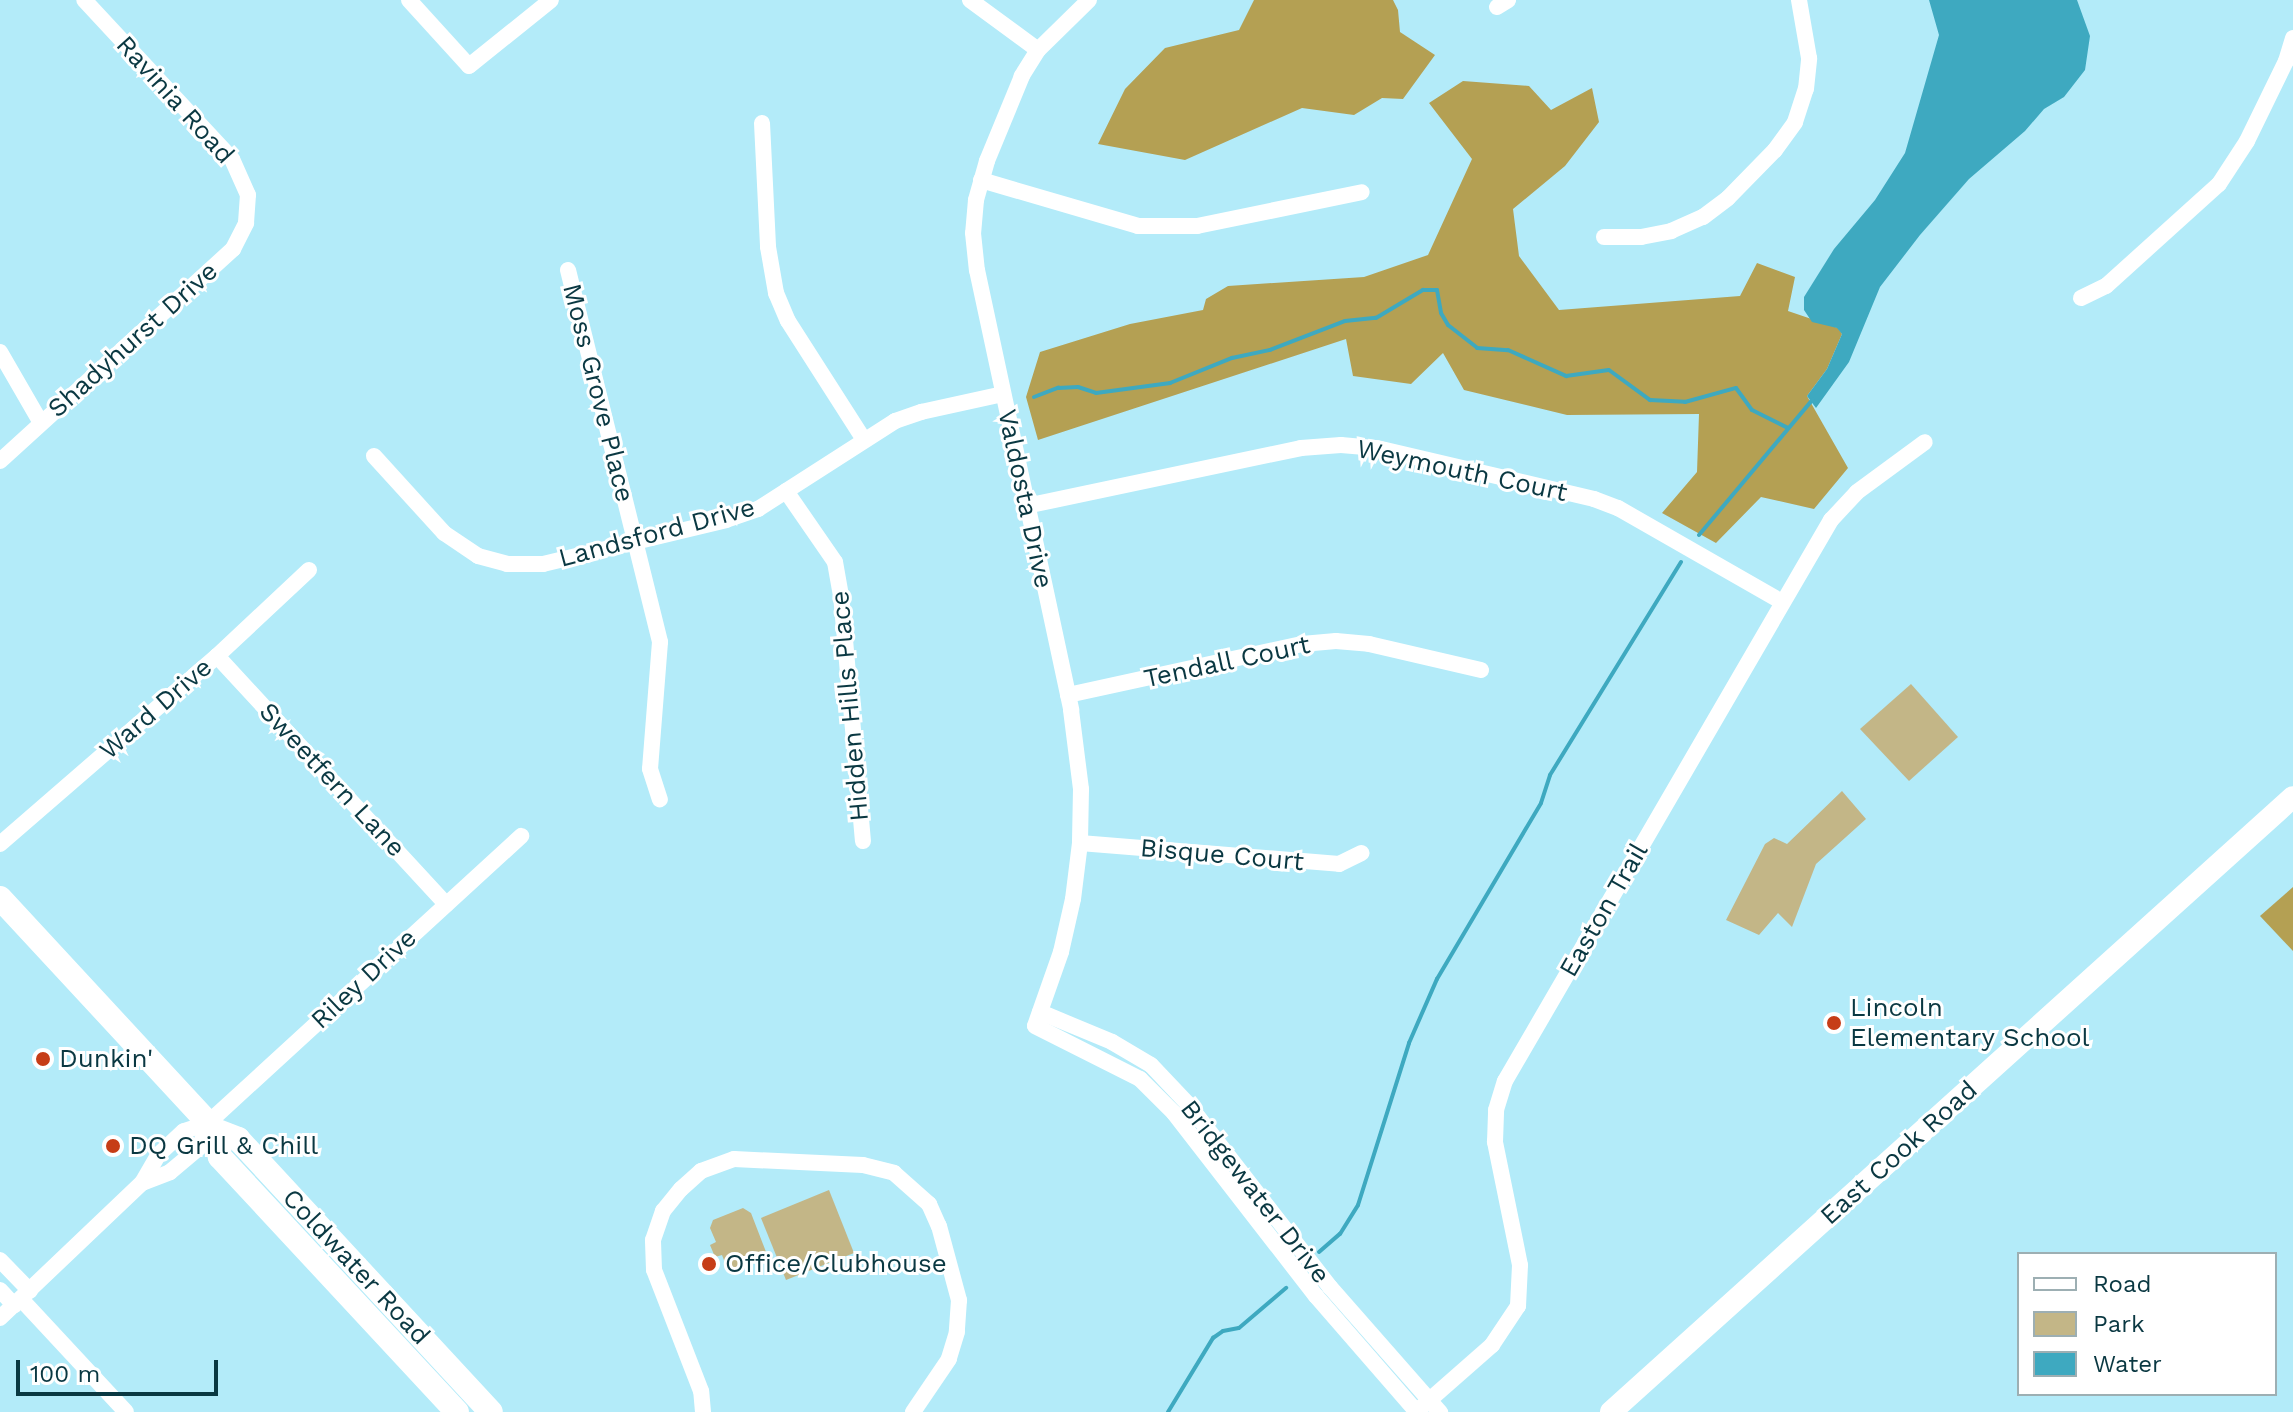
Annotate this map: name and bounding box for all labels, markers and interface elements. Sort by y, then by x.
street label: Ravinia Road [109,29,241,171]
street label: Shadyhurst Drive [42,256,224,424]
street label: Moss Grove Place [556,281,640,505]
street label: Valdosta Drive [991,406,1059,592]
street label: Weymouth Court [1354,433,1570,509]
street label: Landsford Drive [555,492,759,574]
street label: Hidden Hills Place [824,590,876,822]
street label: Tendall Court [1141,629,1313,695]
street label: Ward Drive [93,652,219,766]
street label: Sweetfern Lane [252,696,412,864]
street label: Bisque Court [1139,832,1305,878]
street label: Easton Trail [1553,837,1655,983]
street label: Riley Drive [305,922,423,1036]
place label: Lincoln Elementary School [1850,992,2090,1054]
marker: Lincoln Elementary School [1825,1014,1843,1032]
place label: Dunkin' [59,1043,153,1075]
marker: Dunkin' [34,1050,52,1068]
street label: East Cook Road [1814,1074,1984,1232]
street label: Bridgewater Drive [1173,1094,1337,1290]
place label: DQ Grill & Chill [129,1130,319,1162]
marker: DQ Grill & Chill [104,1137,122,1155]
street label: Coldwater Road [276,1182,436,1352]
place label: Office/Clubhouse [725,1248,947,1280]
legend [2017,1252,2277,1396]
marker: Office/Clubhouse [700,1255,718,1273]
text: Road [2093,1270,2152,1298]
text: Park [2093,1310,2145,1338]
scale bar [20,1344,222,1394]
text: Water [2093,1350,2162,1378]
text: 100 m [30,1360,100,1388]

